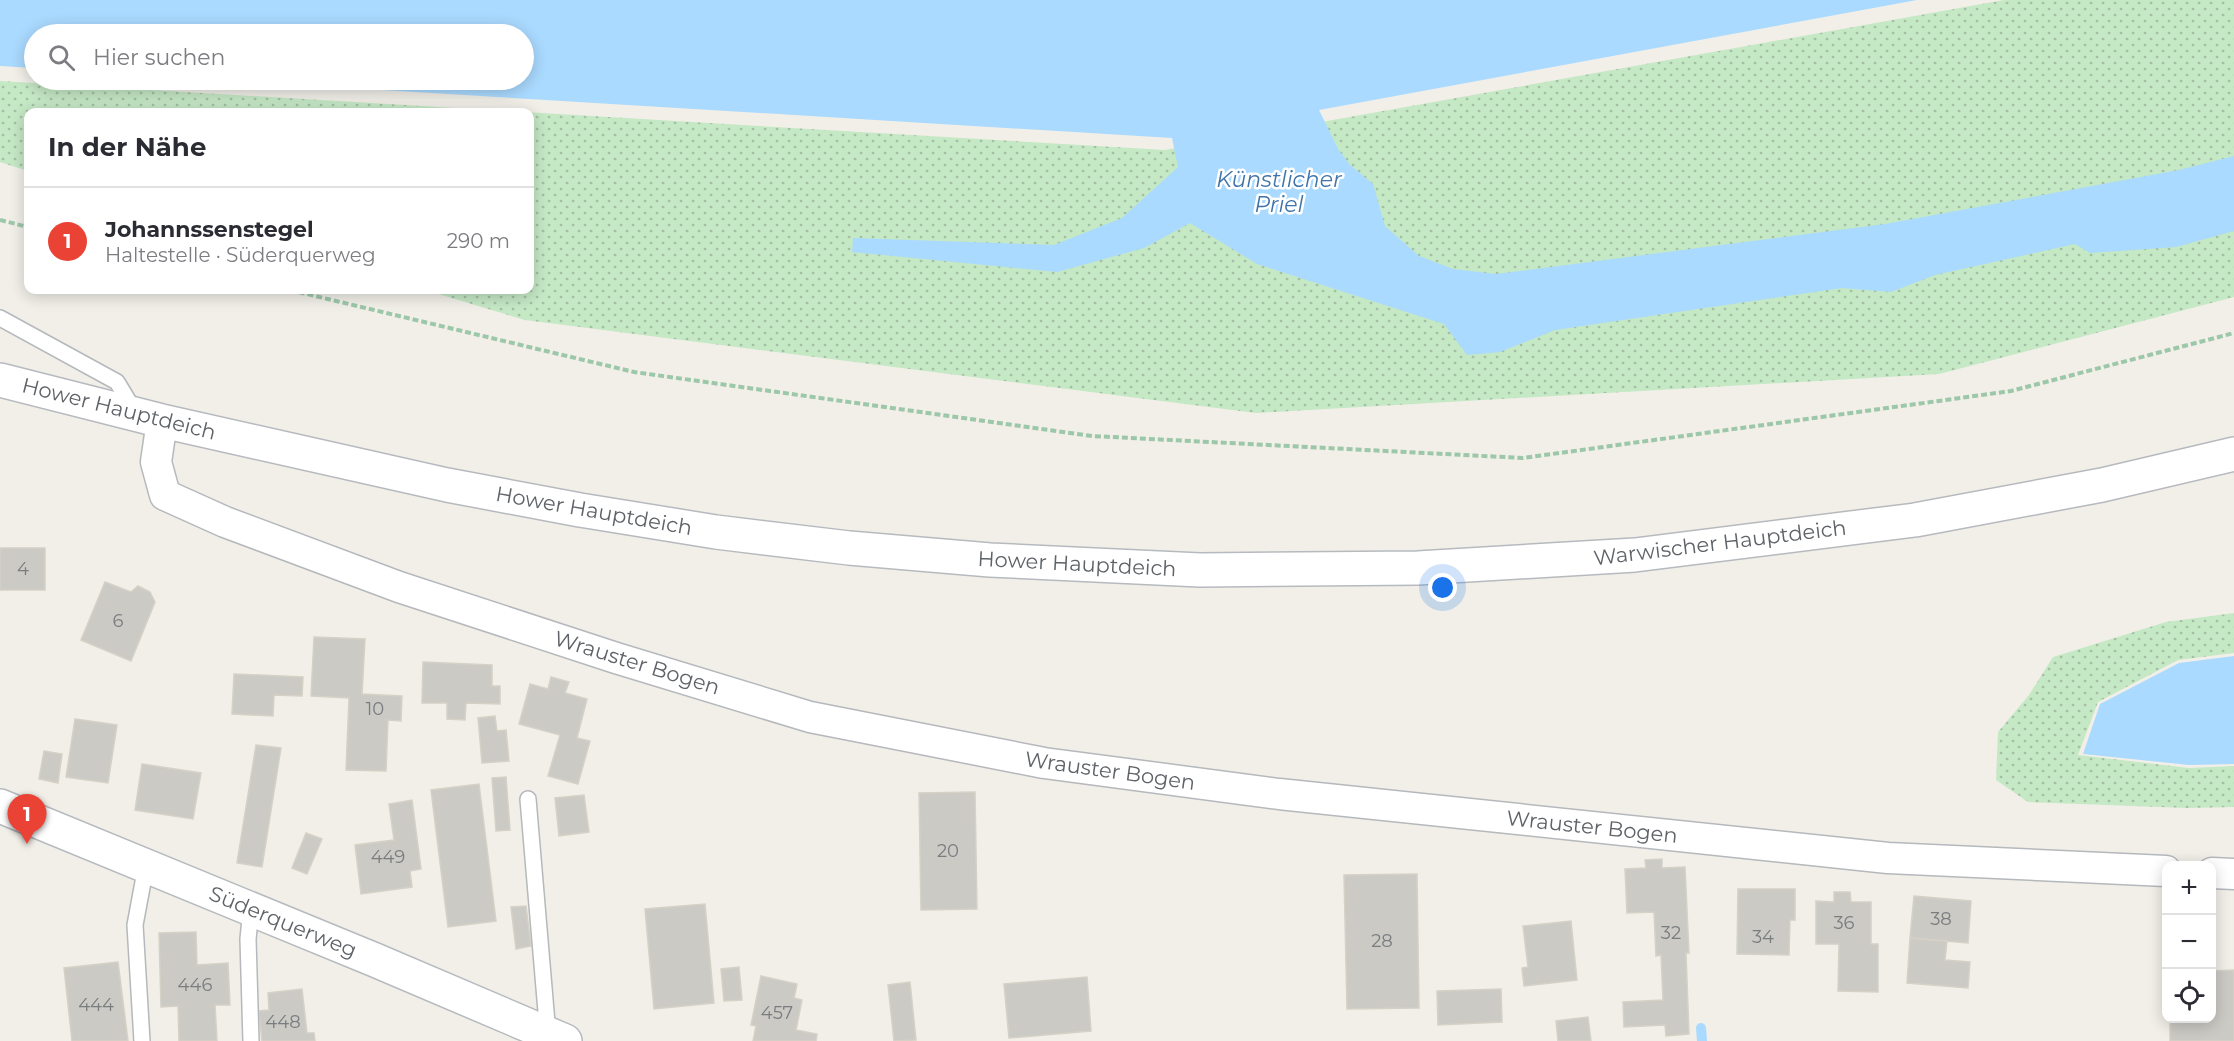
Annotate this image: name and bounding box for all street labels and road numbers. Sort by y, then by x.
street label: Hower Hauptdeich [20,372,219,445]
street label: Hower Hauptdeich [494,481,694,540]
street label: Warwischer Hauptdeich [1592,515,1848,570]
street label: Hower Hauptdeich [977,546,1177,581]
street label: Wrauster Bogen [551,625,723,700]
street label: Wrauster Bogen [1023,746,1197,795]
street label: Wrauster Bogen [1505,805,1679,848]
street label: Süderquerweg [206,881,361,963]

